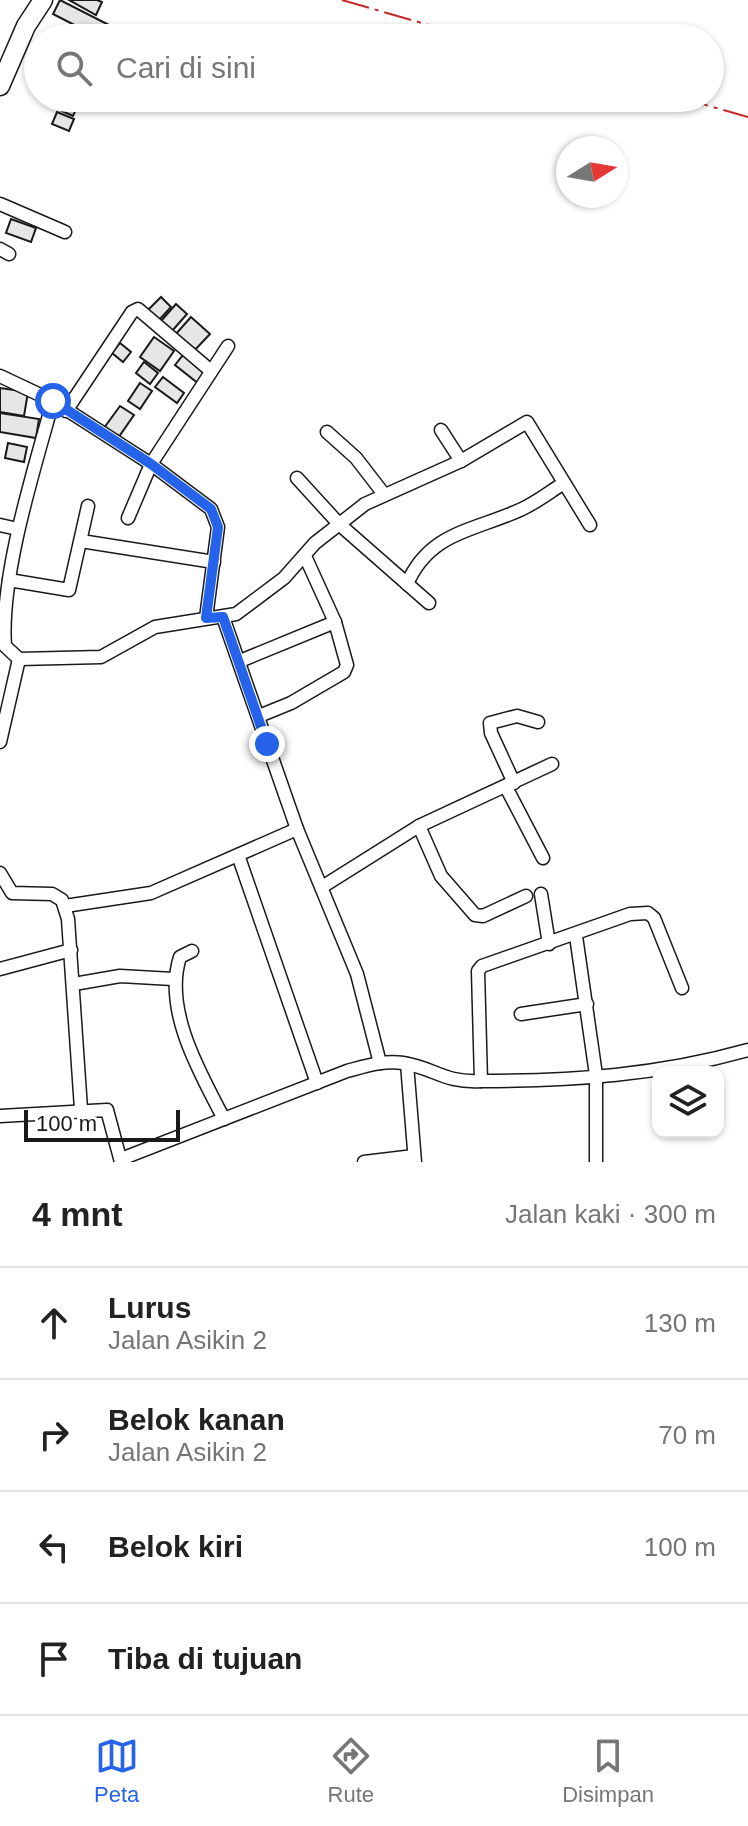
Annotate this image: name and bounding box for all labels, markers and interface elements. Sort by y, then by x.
search box [24,24,724,112]
icon: search [52,46,96,90]
text: Cari di sini [116,51,256,84]
north arrow [556,136,628,208]
route start [35,383,71,419]
route end [249,726,285,762]
map controls [652,1066,724,1138]
button: layers [652,1066,724,1138]
scale bar [24,1106,180,1142]
text: 100 m [36,1111,97,1136]
text: 4 mnt [32,1195,123,1233]
text: Jalan kaki · 300 m [505,1199,716,1229]
text: Lurus [108,1291,191,1324]
icon: ahead [32,1301,76,1345]
text: 130 m [644,1308,716,1338]
text: Jalan Asikin 2 [108,1325,267,1355]
text: Belok kanan [108,1403,285,1436]
icon: right [32,1413,76,1457]
text: 70 m [658,1420,716,1450]
text: Jalan Asikin 2 [108,1437,267,1467]
icon: left [32,1525,76,1569]
text: Belok kiri [108,1530,243,1563]
text: 100 m [644,1532,716,1562]
icon: arrive [32,1637,76,1681]
text: Tiba di tujuan [108,1642,302,1675]
tab: Peta [94,1734,139,1808]
tab: Rute [328,1734,374,1808]
tab: Disimpan [562,1734,654,1808]

